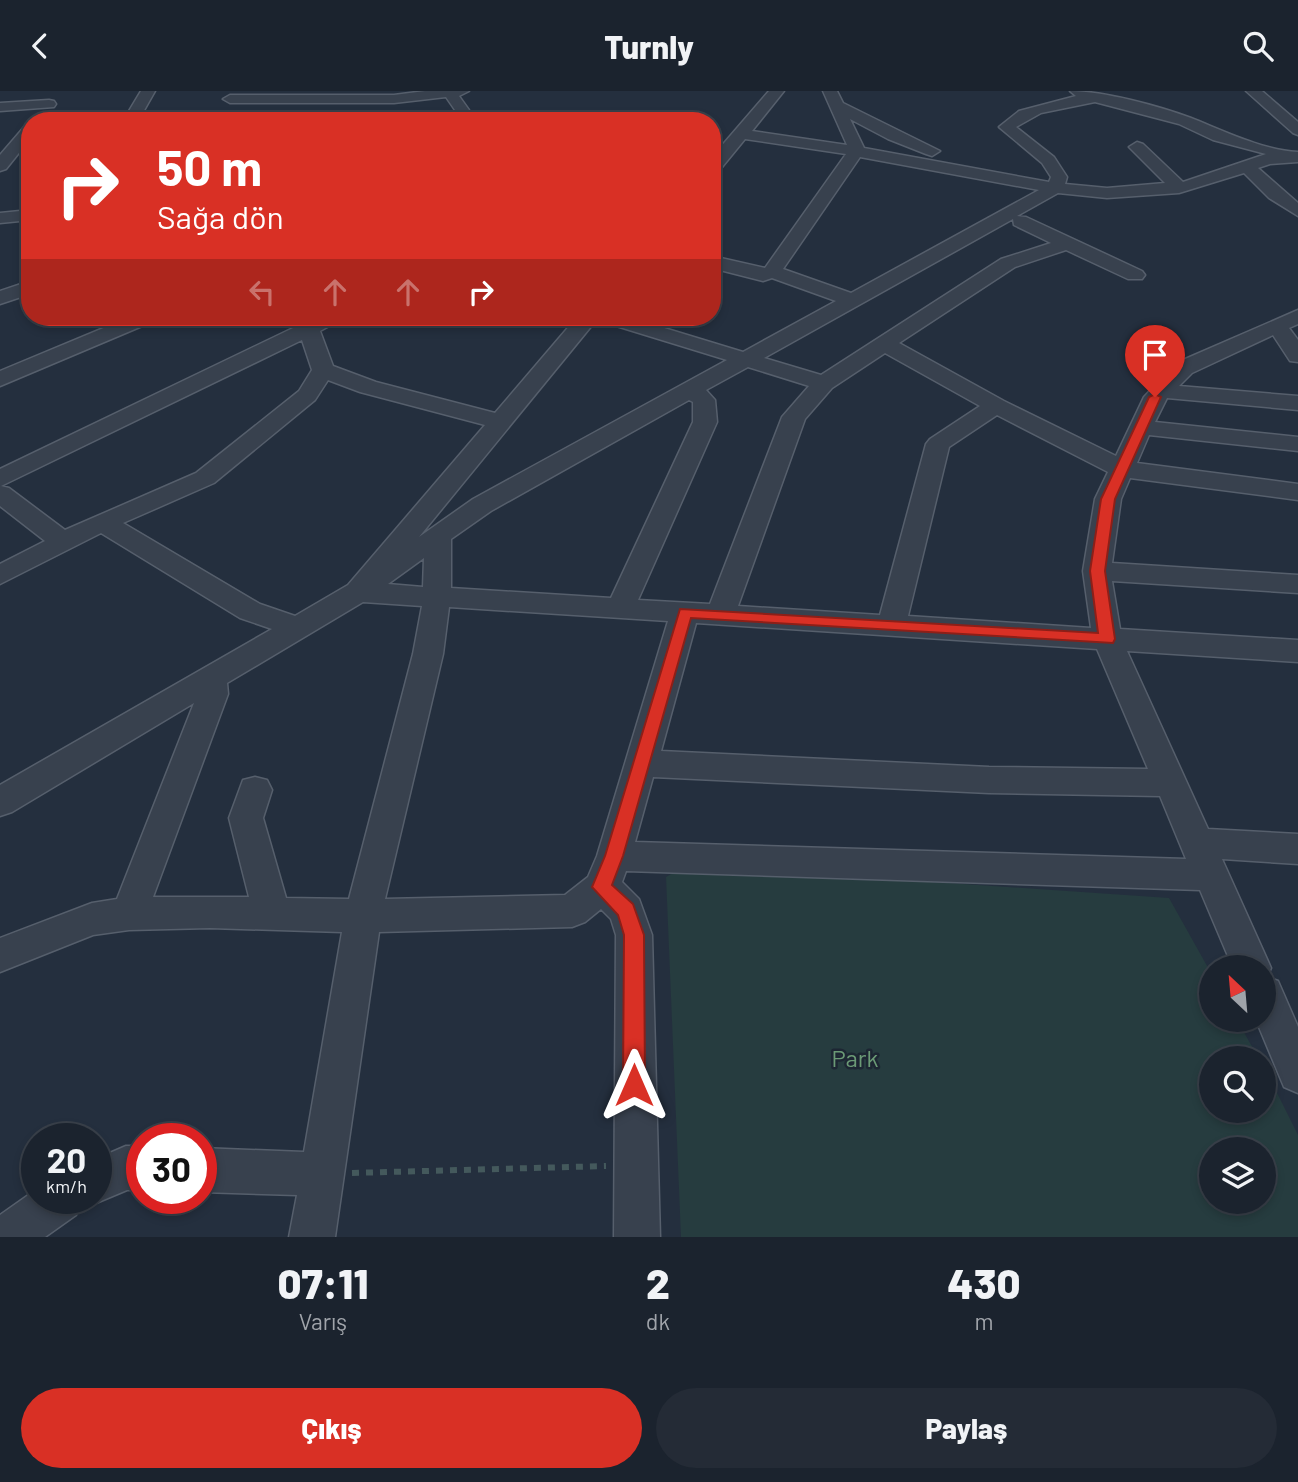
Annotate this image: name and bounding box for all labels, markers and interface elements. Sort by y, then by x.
icon: back [21,27,59,65]
text: Turnly [604,27,694,65]
icon: search [1239,27,1277,65]
text: 50 m [157,137,262,196]
icon: right [42,140,133,231]
text: Sağa dön [157,197,284,235]
icon: left [243,273,281,311]
icon: ahead [316,273,354,311]
icon: ahead [389,273,427,311]
icon: right [462,273,500,311]
pin [1125,325,1185,397]
icon: arrive [1136,336,1174,374]
north arrow [1199,955,1276,1033]
map controls [1199,955,1276,1214]
park label: Park [831,1043,879,1072]
button: search [1199,1046,1276,1123]
position arrow [597,1048,671,1122]
speed limit sign: 30 [126,1123,217,1214]
button: layers [1199,1137,1276,1214]
text: 20 [47,1138,86,1180]
text: km/h [46,1175,87,1197]
text: 07:11 [277,1257,368,1307]
text: 2 [646,1257,670,1307]
text: 430 [947,1257,1021,1307]
text: Varış [299,1307,347,1335]
text: dk [646,1307,670,1335]
text: m [974,1307,993,1335]
button: Çıkış [21,1388,642,1468]
button: Paylaş [656,1388,1277,1468]

